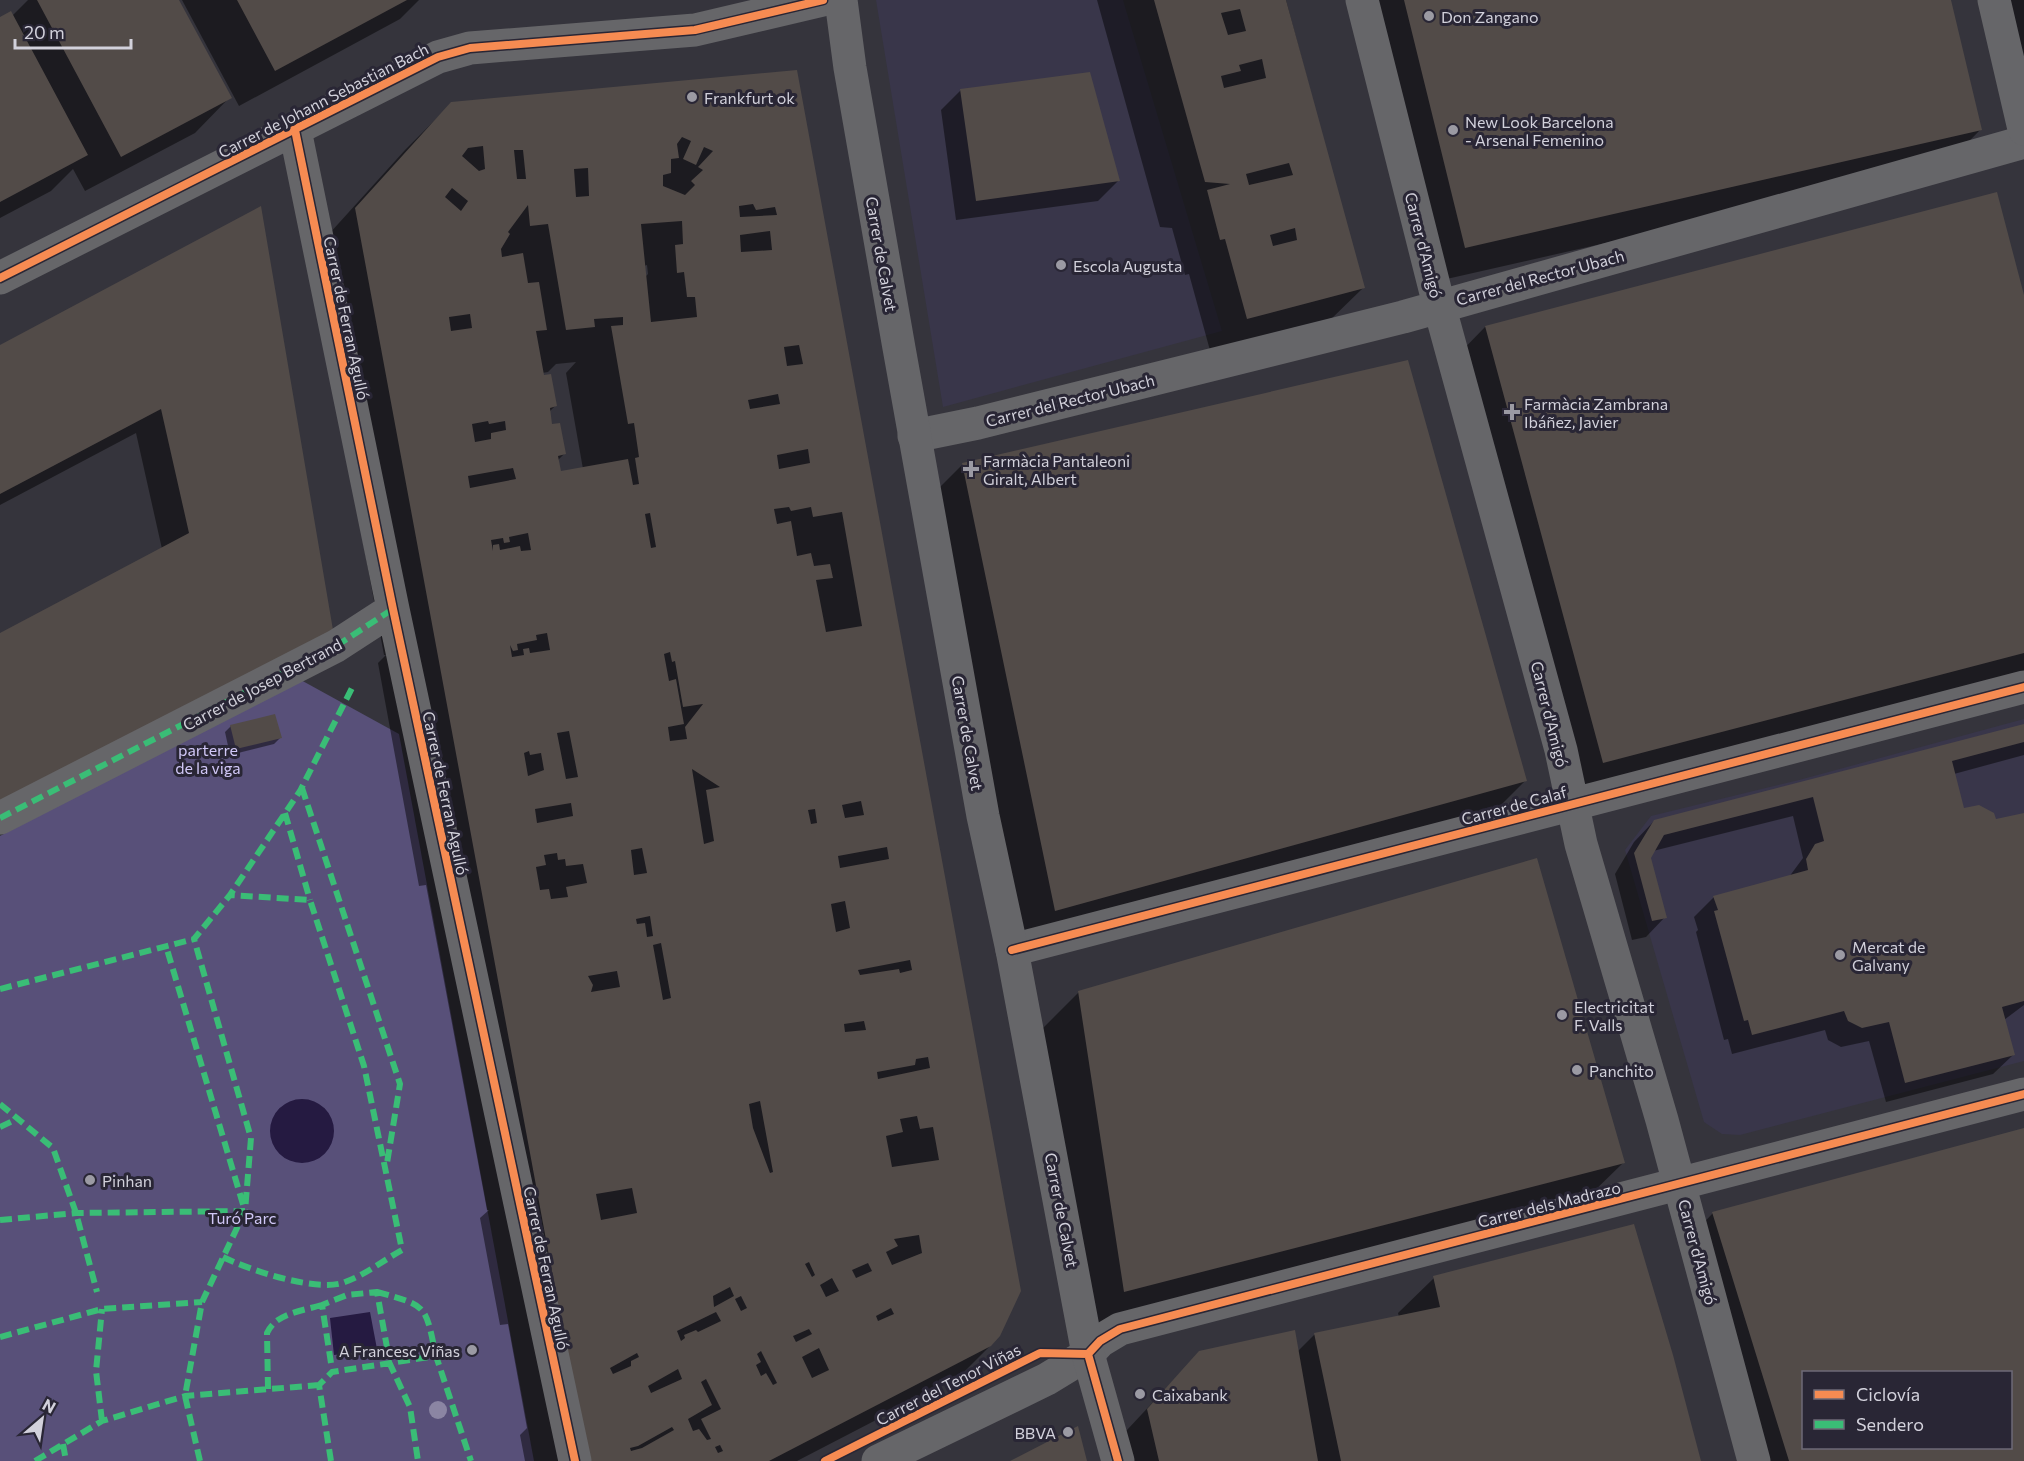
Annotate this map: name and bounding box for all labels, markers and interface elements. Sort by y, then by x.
place label: Don Zangano [1441,7,1539,26]
marker: Don Zangano [1422,9,1436,23]
scale bar [15,12,130,50]
text: 20 m [24,21,65,43]
street label: Carrer de Johann Sebastian Bach [215,39,431,161]
place label: Frankfurt ok [704,88,795,107]
marker: Frankfurt ok [685,90,699,104]
place label: New Look Barcelona - Arsenal Femenino [1465,112,1614,149]
marker: New Look Barcelona - Arsenal Femenino [1446,123,1460,137]
street label: Carrer d'Amigó [1402,190,1446,300]
street label: Carrer de Calvet [863,195,902,314]
street label: Carrer de Ferran Agulló [320,234,374,402]
street label: Carrer del Rector Ubach [1454,245,1626,309]
place label: Escola Augusta [1073,256,1182,275]
marker: Escola Augusta [1054,258,1068,272]
street label: Carrer del Rector Ubach [984,370,1156,430]
place label: Farmàcia Zambrana Ibáñez, Javier [1524,394,1668,431]
marker: Farmàcia Zambrana Ibáñez, Javier [1505,405,1519,419]
place label: Farmàcia Pantaleoni Giralt, Albert [983,451,1130,488]
marker: Farmàcia Pantaleoni Giralt, Albert [964,462,978,476]
street label: Carrer de Josep Bertrand [179,634,345,734]
street label: Carrer d'Amigó [1528,659,1572,769]
street label: Carrer de Calvet [949,674,988,793]
street label: Carrer de Ferran Agulló [419,709,473,877]
park label: parterre de la viga [175,740,241,777]
street label: Carrer de Calaf [1459,782,1570,828]
place label: Mercat de Galvany [1852,937,1925,974]
marker: Mercat de Galvany [1833,948,1847,962]
place label: Electricitat F. Valls [1574,997,1655,1034]
marker: Electricitat F. Valls [1555,1008,1569,1022]
place label: Panchito [1589,1061,1654,1080]
marker: Panchito [1570,1063,1584,1077]
street label: Carrer de Calvet [1042,1151,1083,1270]
place label: Pinhan [102,1171,152,1190]
marker: Pinhan [83,1173,97,1187]
street label: Carrer dels Madrazo [1476,1177,1622,1231]
street label: Carrer de Ferran Agulló [520,1184,574,1352]
street label: Carrer d'Amigó [1675,1197,1721,1307]
park label: Turó Parc [207,1208,277,1227]
street label: Carrer del Tenor Viñas [872,1339,1024,1429]
place label: A Francesc Viñas [339,1341,460,1360]
marker: A Francesc Viñas [465,1343,479,1357]
legend [1802,1371,2012,1449]
text: Ciclovía [1856,1383,1920,1405]
place label: Caixabank [1152,1385,1228,1404]
marker: Caixabank [1133,1387,1147,1401]
north arrow [12,1389,72,1449]
text: N [40,1394,59,1417]
text: Sendero [1856,1413,1924,1435]
place label: BBVA [1015,1423,1056,1442]
marker: BBVA [1061,1425,1075,1439]

